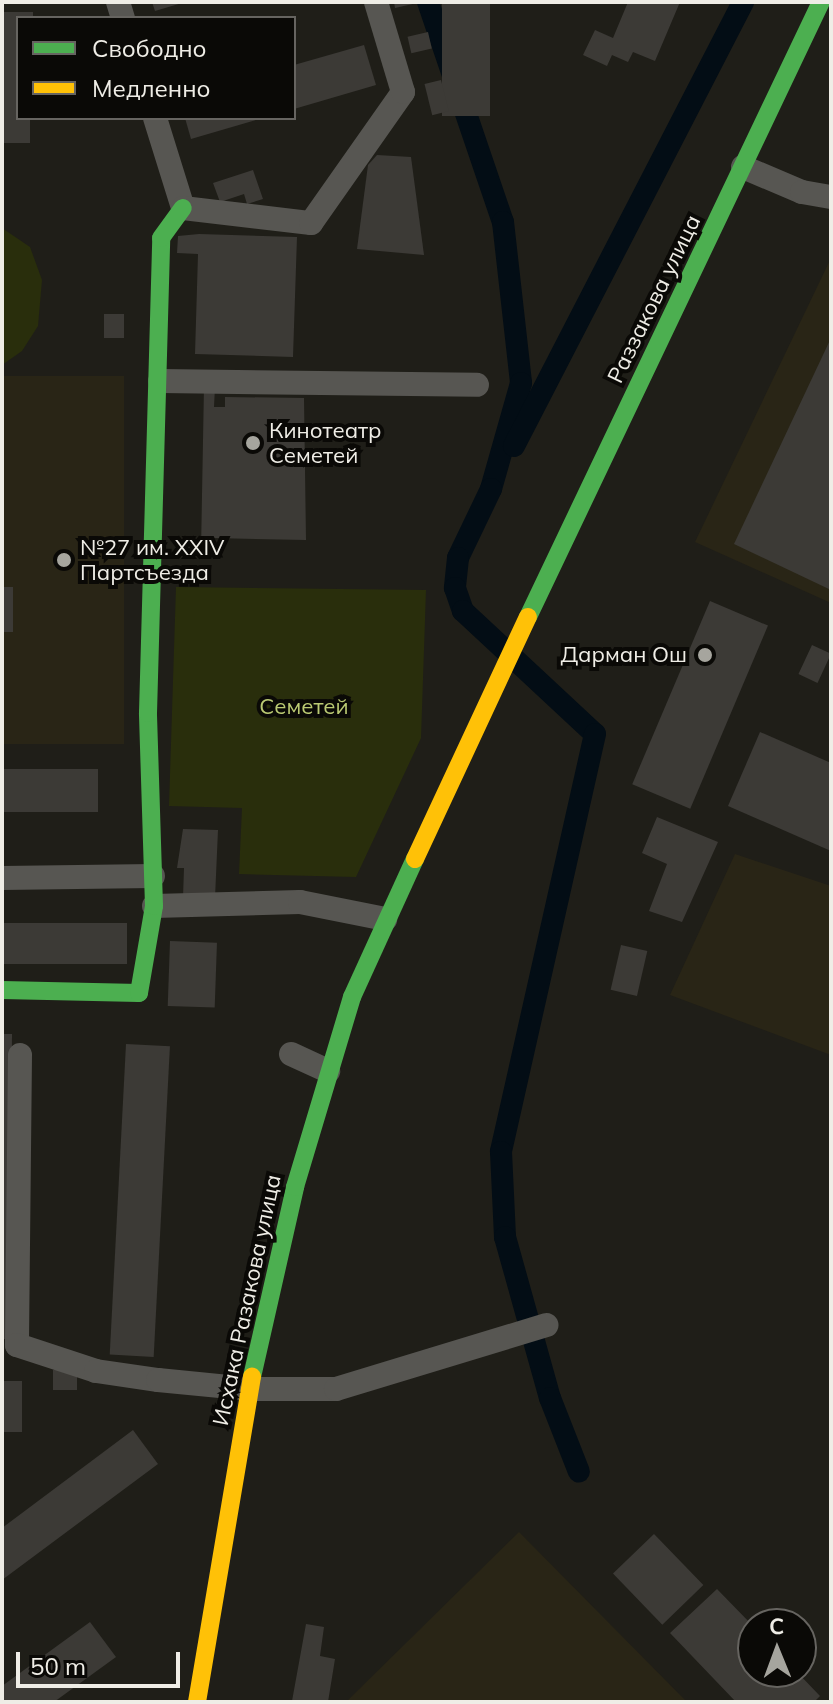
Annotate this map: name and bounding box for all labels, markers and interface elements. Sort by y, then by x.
legend [16,16,296,120]
text: Свободно [92,33,207,63]
text: Медленно [92,73,211,103]
street label: Раззакова улица [602,211,706,387]
place label: Кинотеатр Семетей [269,417,381,468]
marker: Кинотеатр Семетей [244,434,262,452]
place label: №27 им. XXIV Партсъезда [80,534,224,586]
marker: №27 им. XXIV Партсъезда [55,551,73,569]
place label: Дарман Ош [560,642,687,668]
marker: Дарман Ош [694,644,716,666]
park label: Семетей [259,694,349,720]
street label: Исхака Разакова улица [207,1172,287,1428]
north arrow [737,1608,817,1688]
text: С [769,1612,784,1640]
scale bar [20,1636,184,1686]
text: 50 m [30,1651,86,1681]

